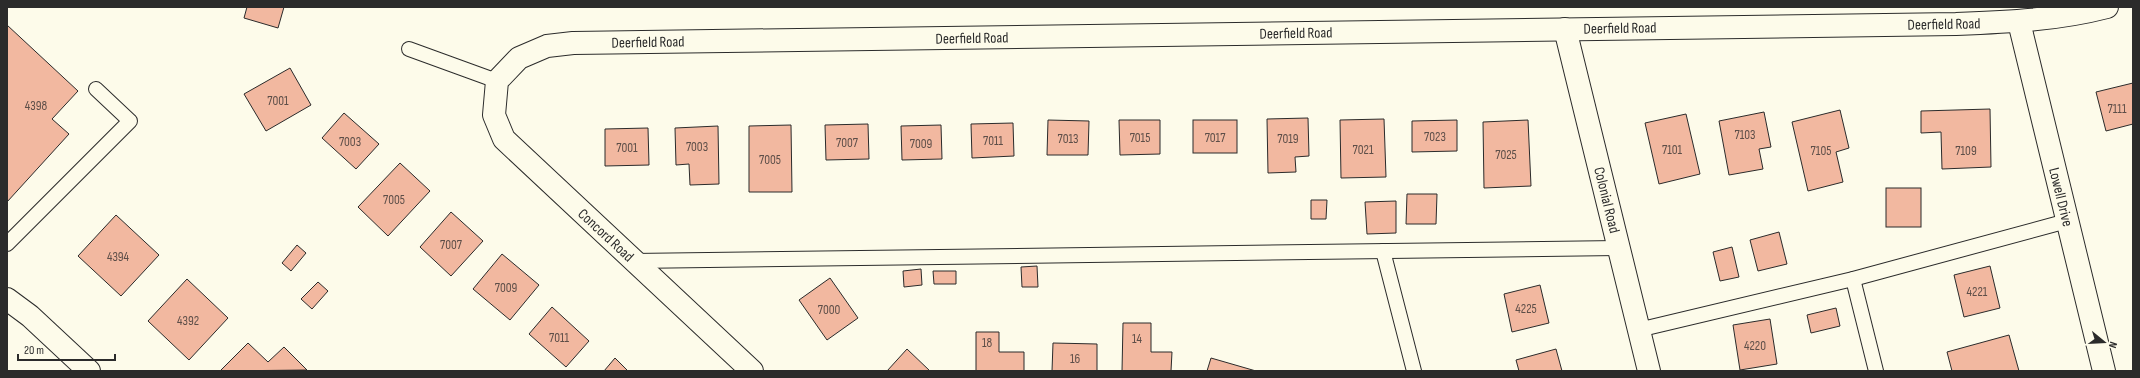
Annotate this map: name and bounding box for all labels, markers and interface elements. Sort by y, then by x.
street label: Deerfield Road [1907,14,1981,35]
street label: Deerfield Road [1583,18,1657,39]
street label: Deerfield Road [1259,23,1333,44]
street label: Deerfield Road [935,28,1009,49]
street label: Deerfield Road [611,32,685,53]
house number: 7001 [267,93,289,109]
house number: 4398 [25,98,47,114]
house number: 7111 [2108,101,2127,117]
house number: 7103 [1734,127,1756,143]
house number: 7023 [1424,129,1446,145]
house number: 7015 [1130,130,1150,146]
house number: 7017 [1205,130,1226,146]
house number: 7013 [1058,131,1078,147]
house number: 7019 [1277,131,1299,147]
house number: 7011 [983,133,1003,149]
house number: 7003 [339,134,361,150]
house number: 7007 [836,135,859,151]
house number: 7009 [910,136,932,152]
house number: 7003 [686,139,708,155]
house number: 7001 [616,140,638,156]
house number: 7021 [1353,142,1374,158]
house number: 7101 [1662,142,1683,158]
house number: 7105 [1811,143,1831,159]
house number: 7109 [1955,143,1977,159]
house number: 7025 [1495,147,1517,163]
house number: 7005 [759,152,781,168]
street label: Colonial Road [1589,165,1624,235]
street label: Lowell Drive [2044,166,2077,229]
house number: 7005 [383,192,405,208]
street label: Concord Road [574,205,638,266]
house number: 7007 [440,237,463,253]
house number: 4394 [107,249,130,265]
house number: 7009 [495,280,517,296]
house number: 4221 [1967,284,1988,300]
house number: 4225 [1515,301,1537,317]
house number: 7000 [818,302,840,318]
house number: 4392 [177,313,199,329]
north arrow [2084,322,2124,362]
house number: 7011 [549,330,569,346]
house number: 14 [1132,331,1143,347]
house number: 18 [982,335,992,351]
scale bar [18,336,115,362]
house number: 4220 [1744,338,1766,354]
text: N [2106,340,2120,350]
text: 20 m [24,343,44,358]
house number: 16 [1070,351,1080,367]

